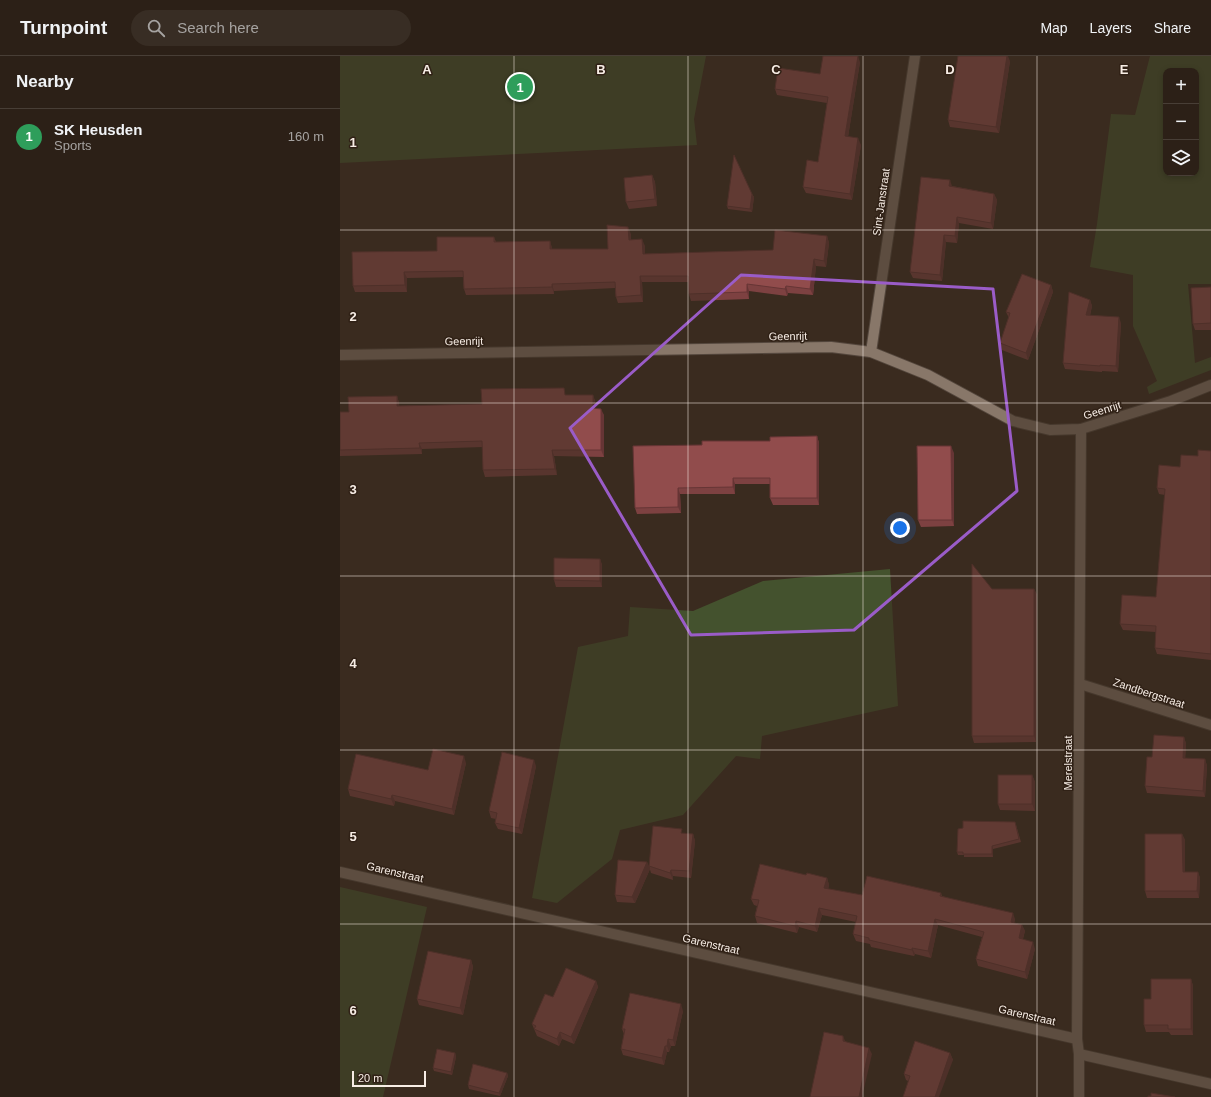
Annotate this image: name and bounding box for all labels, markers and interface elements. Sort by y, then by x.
search box [131,10,411,46]
text: Turnpoint [20,17,107,38]
icon: search [145,17,167,39]
text: Search here [177,19,259,36]
text: Map [1040,20,1068,36]
text: Layers [1090,20,1132,36]
text: Share [1154,20,1191,36]
text: A [422,62,432,77]
text: B [596,62,606,77]
text: C [771,62,781,77]
text: D [945,62,955,77]
text: E [1120,62,1129,77]
map controls [1163,68,1199,176]
button: + [1163,68,1199,104]
text: Nearby [16,72,74,91]
pin: 1 [507,72,533,102]
button: − [1163,104,1199,140]
text: SK Heusden [54,121,142,138]
text: 1 [25,129,33,144]
text: 160 m [288,129,324,144]
text: 1 [349,135,357,150]
text: Sports [54,138,92,153]
button: layers [1163,140,1199,176]
street label: Sint-Janstraat [870,168,892,236]
text: 2 [349,309,357,324]
street label: Geenrijt [769,330,807,342]
street label: Geenrijt [445,335,483,347]
street label: Geenrijt [1082,399,1122,421]
text: 3 [349,482,357,497]
your location [890,518,910,538]
text: 4 [349,656,357,671]
street label: Zandbergstraat [1112,676,1186,710]
street label: Merelstraat [1062,735,1074,791]
text: 5 [349,829,357,844]
street label: Garenstraat [365,860,425,884]
street label: Garenstraat [681,932,741,956]
text: 6 [349,1003,357,1018]
street label: Garenstraat [997,1003,1057,1027]
scale bar [352,1069,426,1088]
text: 20 m [358,1072,382,1084]

